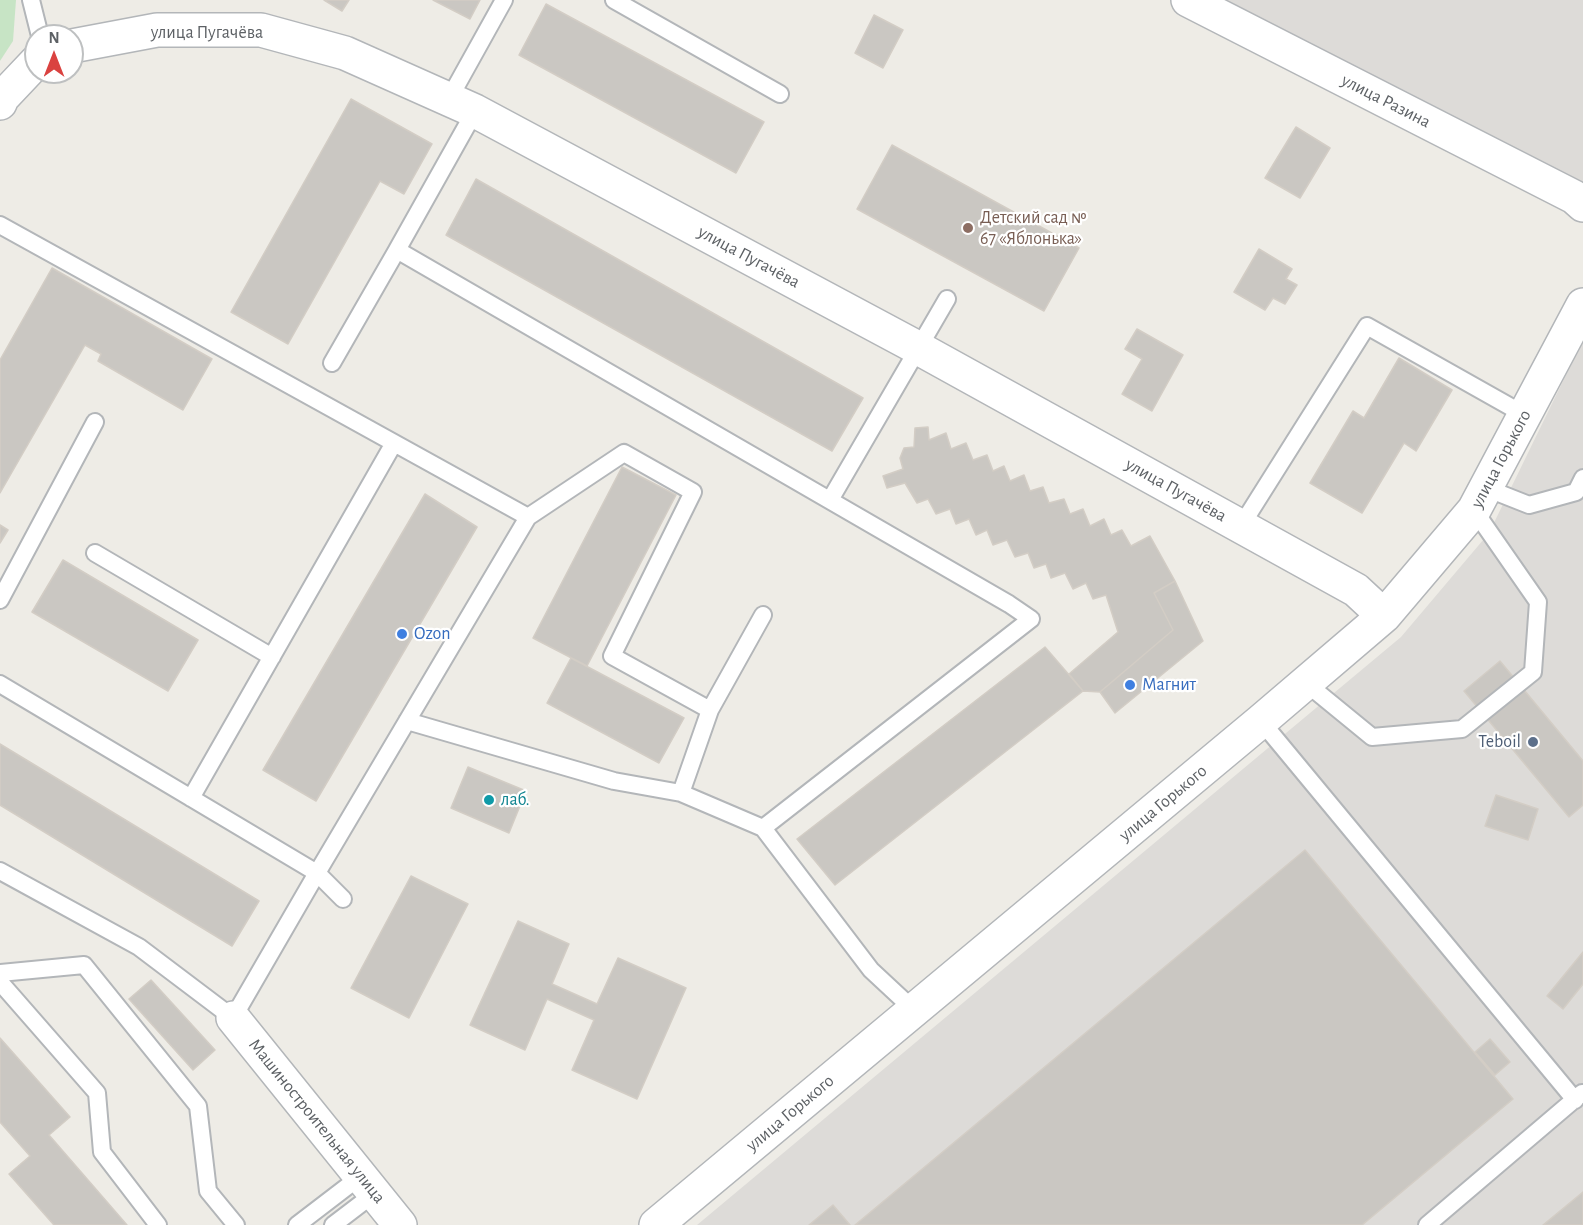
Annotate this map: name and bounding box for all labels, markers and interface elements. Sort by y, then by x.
street label: улица Пугачёва [151,22,263,44]
north arrow [24,24,84,84]
text: N [48,30,60,46]
street label: улица Разина [1338,69,1434,133]
place label: Детский сад № 67 «Яблонька» [980,207,1087,250]
street label: улица Пугачёва [694,221,804,293]
marker: Детский сад № 67 «Яблонька» [961,221,975,235]
street label: улица Горького [1466,406,1536,512]
street label: улица Пугачёва [1122,453,1230,527]
place label: Ozon [414,623,451,645]
marker: Ozon [395,627,409,641]
place label: Магнит [1142,674,1196,696]
marker: Магнит [1123,678,1137,692]
place label: Teboil [1478,731,1521,753]
marker: Teboil [1526,735,1540,749]
street label: улица Горького [1115,760,1211,846]
place label: лаб. [501,789,530,811]
marker: лаб. [482,793,496,807]
street label: Машиностроительная улица [244,1034,390,1208]
street label: улица Горького [742,1070,838,1156]

